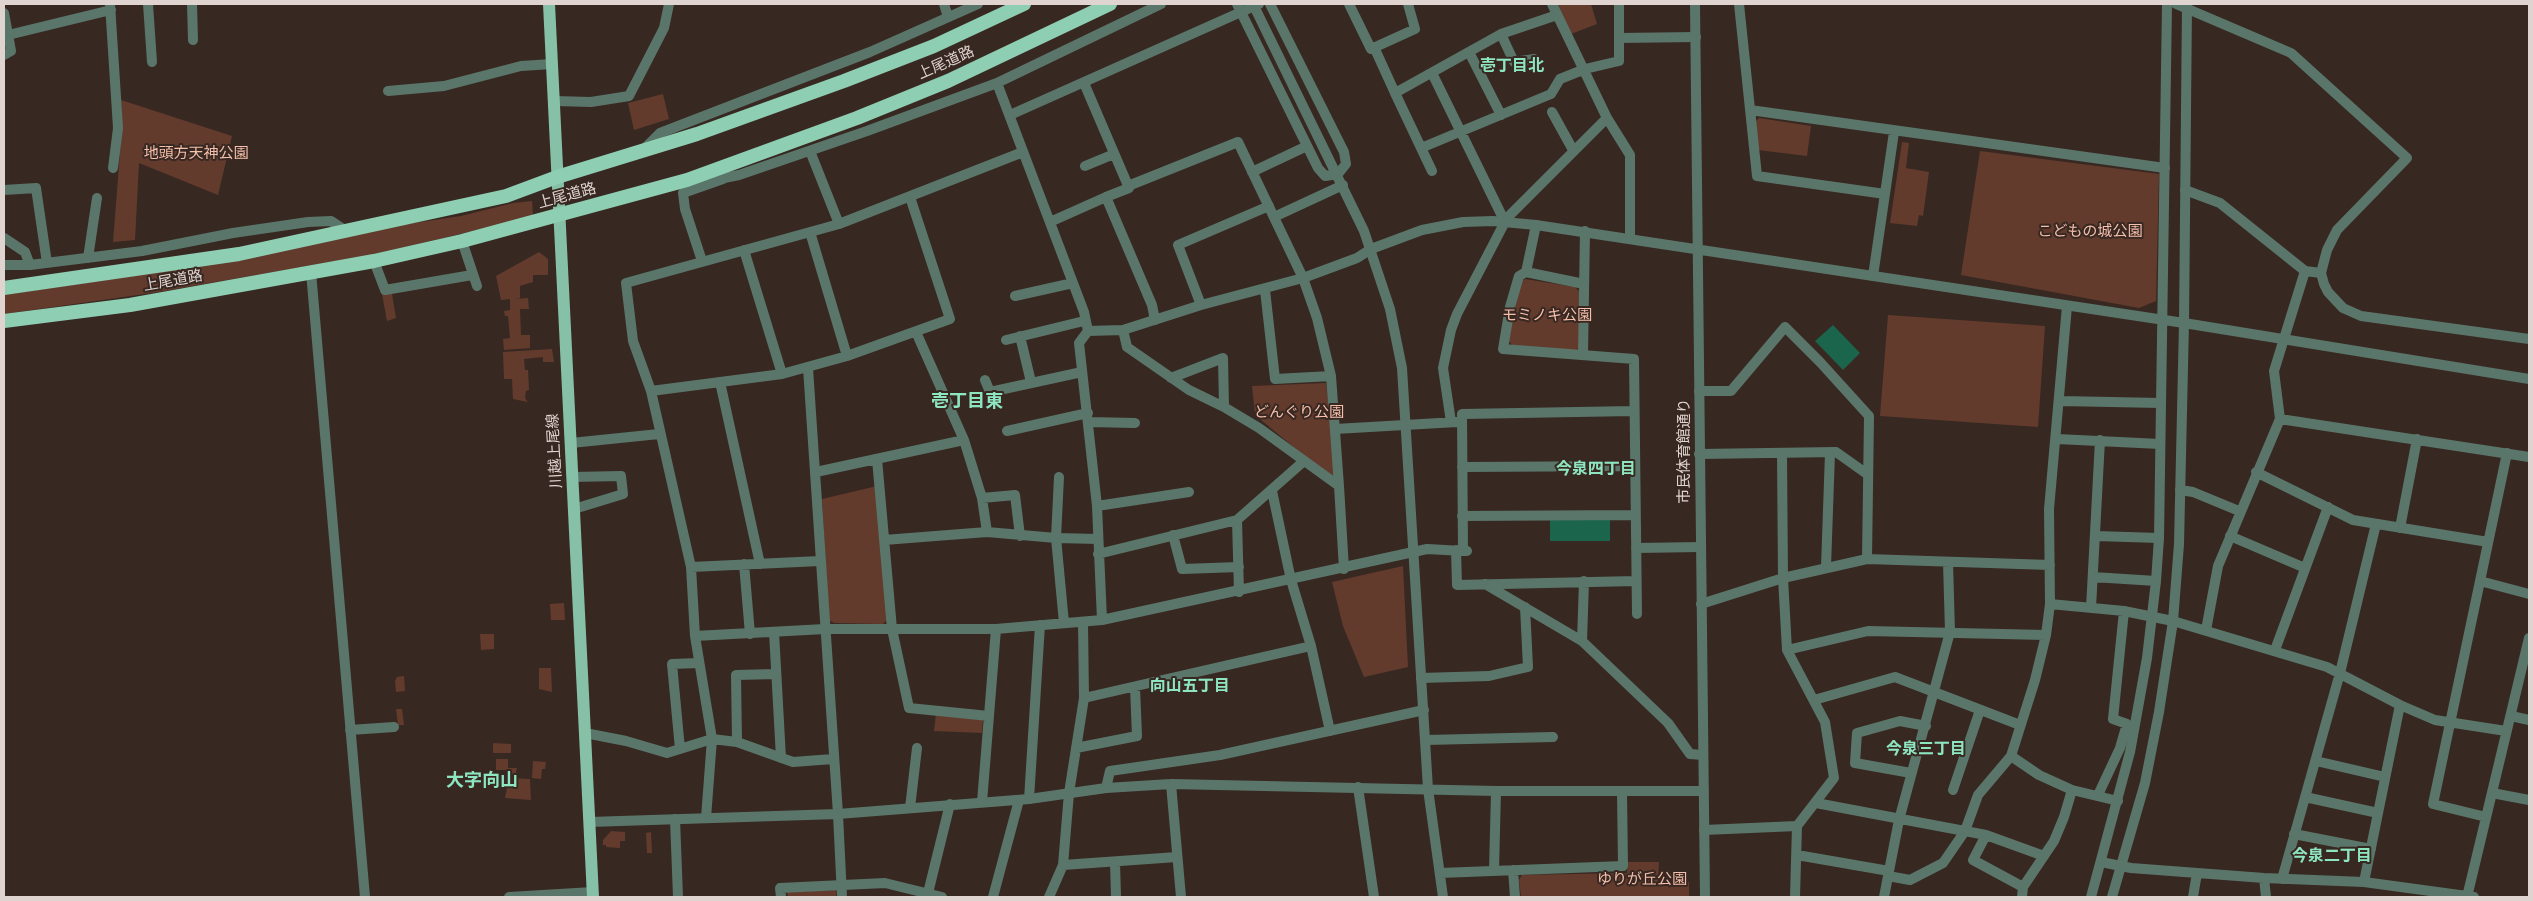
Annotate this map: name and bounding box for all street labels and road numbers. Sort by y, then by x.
street label: 上尾道路 [915,43,977,83]
street label: 上尾道路 [536,180,598,212]
street label: 上尾道路 [142,267,204,295]
street label: 市民体育館通り [1676,399,1694,503]
street label: 川越上尾線 [544,413,566,489]

